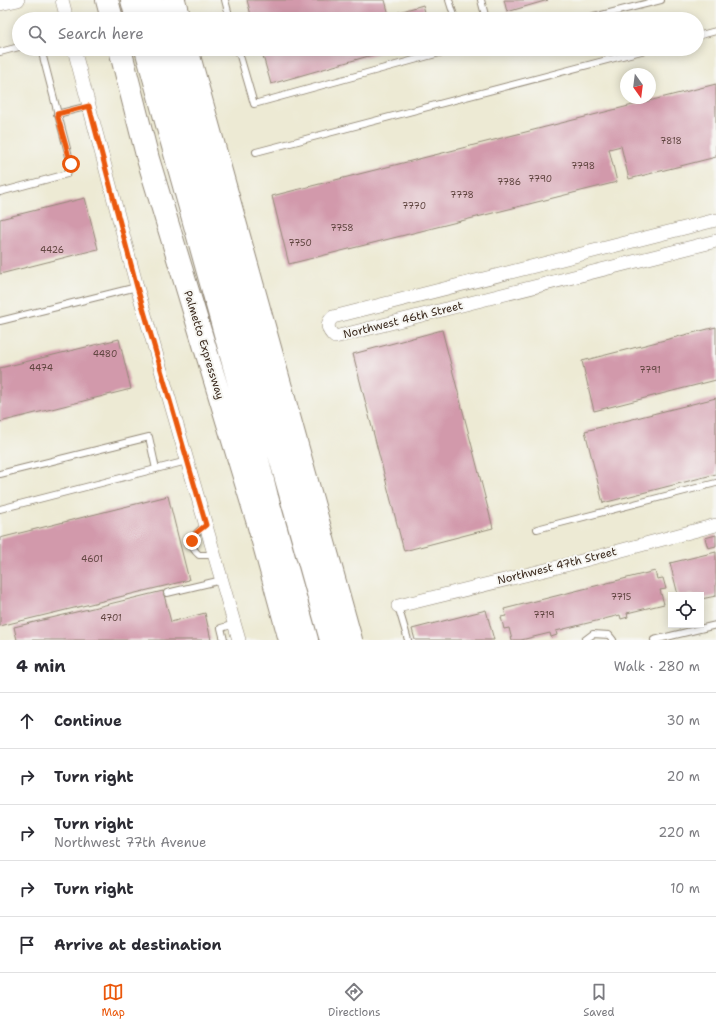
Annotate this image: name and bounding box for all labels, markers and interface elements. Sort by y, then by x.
search box [12,12,704,56]
icon: search [26,23,48,45]
text: Search here [58,24,144,44]
north arrow [620,68,656,104]
house number: 7818 [660,135,682,147]
route start [62,155,80,173]
house number: 7798 [571,160,595,172]
house number: 7790 [528,173,552,185]
house number: 7786 [497,176,521,188]
house number: 7778 [450,189,474,201]
house number: 7770 [402,200,426,212]
house number: 7758 [330,222,354,234]
house number: 7750 [288,237,312,249]
house number: 4426 [40,244,64,256]
street label: Palmetto Expressway [180,289,228,401]
street label: Northwest 46th Street [342,298,465,342]
house number: 4480 [93,348,117,360]
house number: 4474 [29,362,53,374]
house number: 7791 [639,364,661,376]
route end [183,532,201,550]
street label: Northwest 47th Street [496,544,618,588]
house number: 4601 [81,553,103,565]
house number: 7715 [611,591,631,603]
map controls [668,592,704,628]
button: locate [668,592,704,628]
house number: 7719 [533,609,555,621]
house number: 4701 [100,612,122,624]
text: 4 min [16,655,66,677]
text: Walk · 280 m [614,658,700,675]
icon: ahead [16,710,38,732]
text: Continue [54,711,122,731]
text: 30 m [666,712,700,729]
icon: right [16,766,38,788]
text: Turn right [54,767,134,787]
text: 20 m [667,768,700,785]
text: Turn right [54,814,134,834]
icon: right [16,822,38,844]
text: 220 m [658,824,700,841]
text: Northwest 77th Avenue [54,834,206,851]
icon: right [16,878,38,900]
text: Turn right [54,879,134,899]
text: 10 m [670,880,700,897]
icon: arrive [16,934,38,956]
text: Arrive at destination [54,935,222,955]
tab: Map [101,981,125,1020]
tab: Directions [328,981,380,1020]
tab: Saved [583,981,615,1020]

